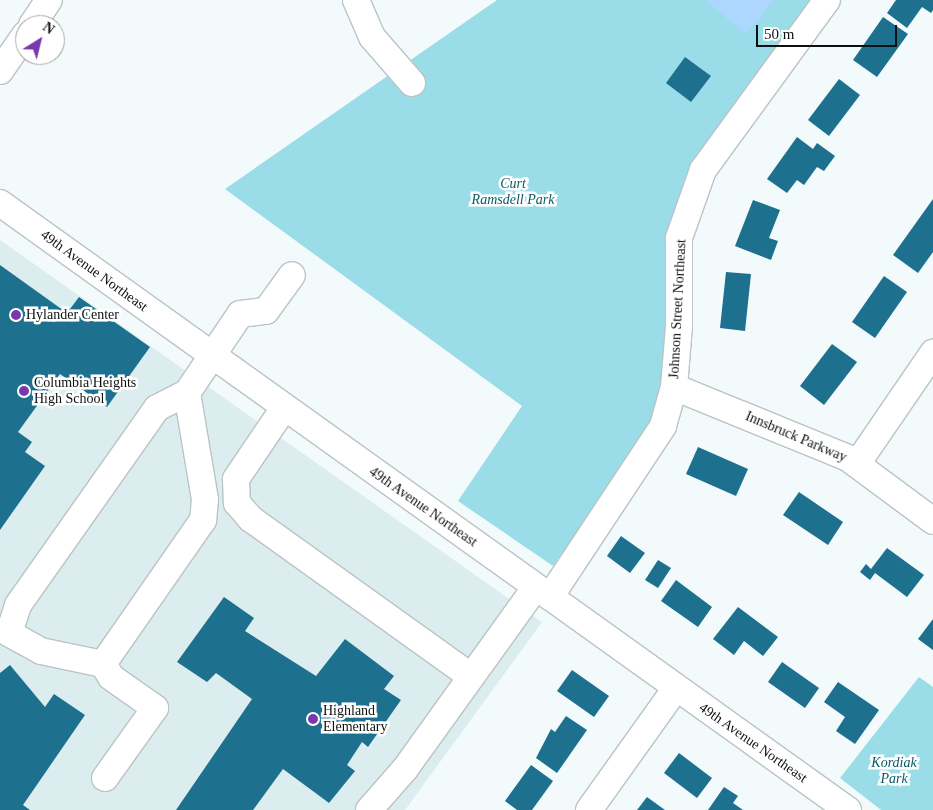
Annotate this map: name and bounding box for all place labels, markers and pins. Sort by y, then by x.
place label: Hylander Center [26,307,119,323]
marker: Hylander Center [10,309,22,321]
place label: Columbia Heights High School [34,375,136,408]
marker: Columbia Heights High School [18,385,30,397]
place label: Highland Elementary [323,703,388,736]
marker: Highland Elementary [307,713,319,725]

